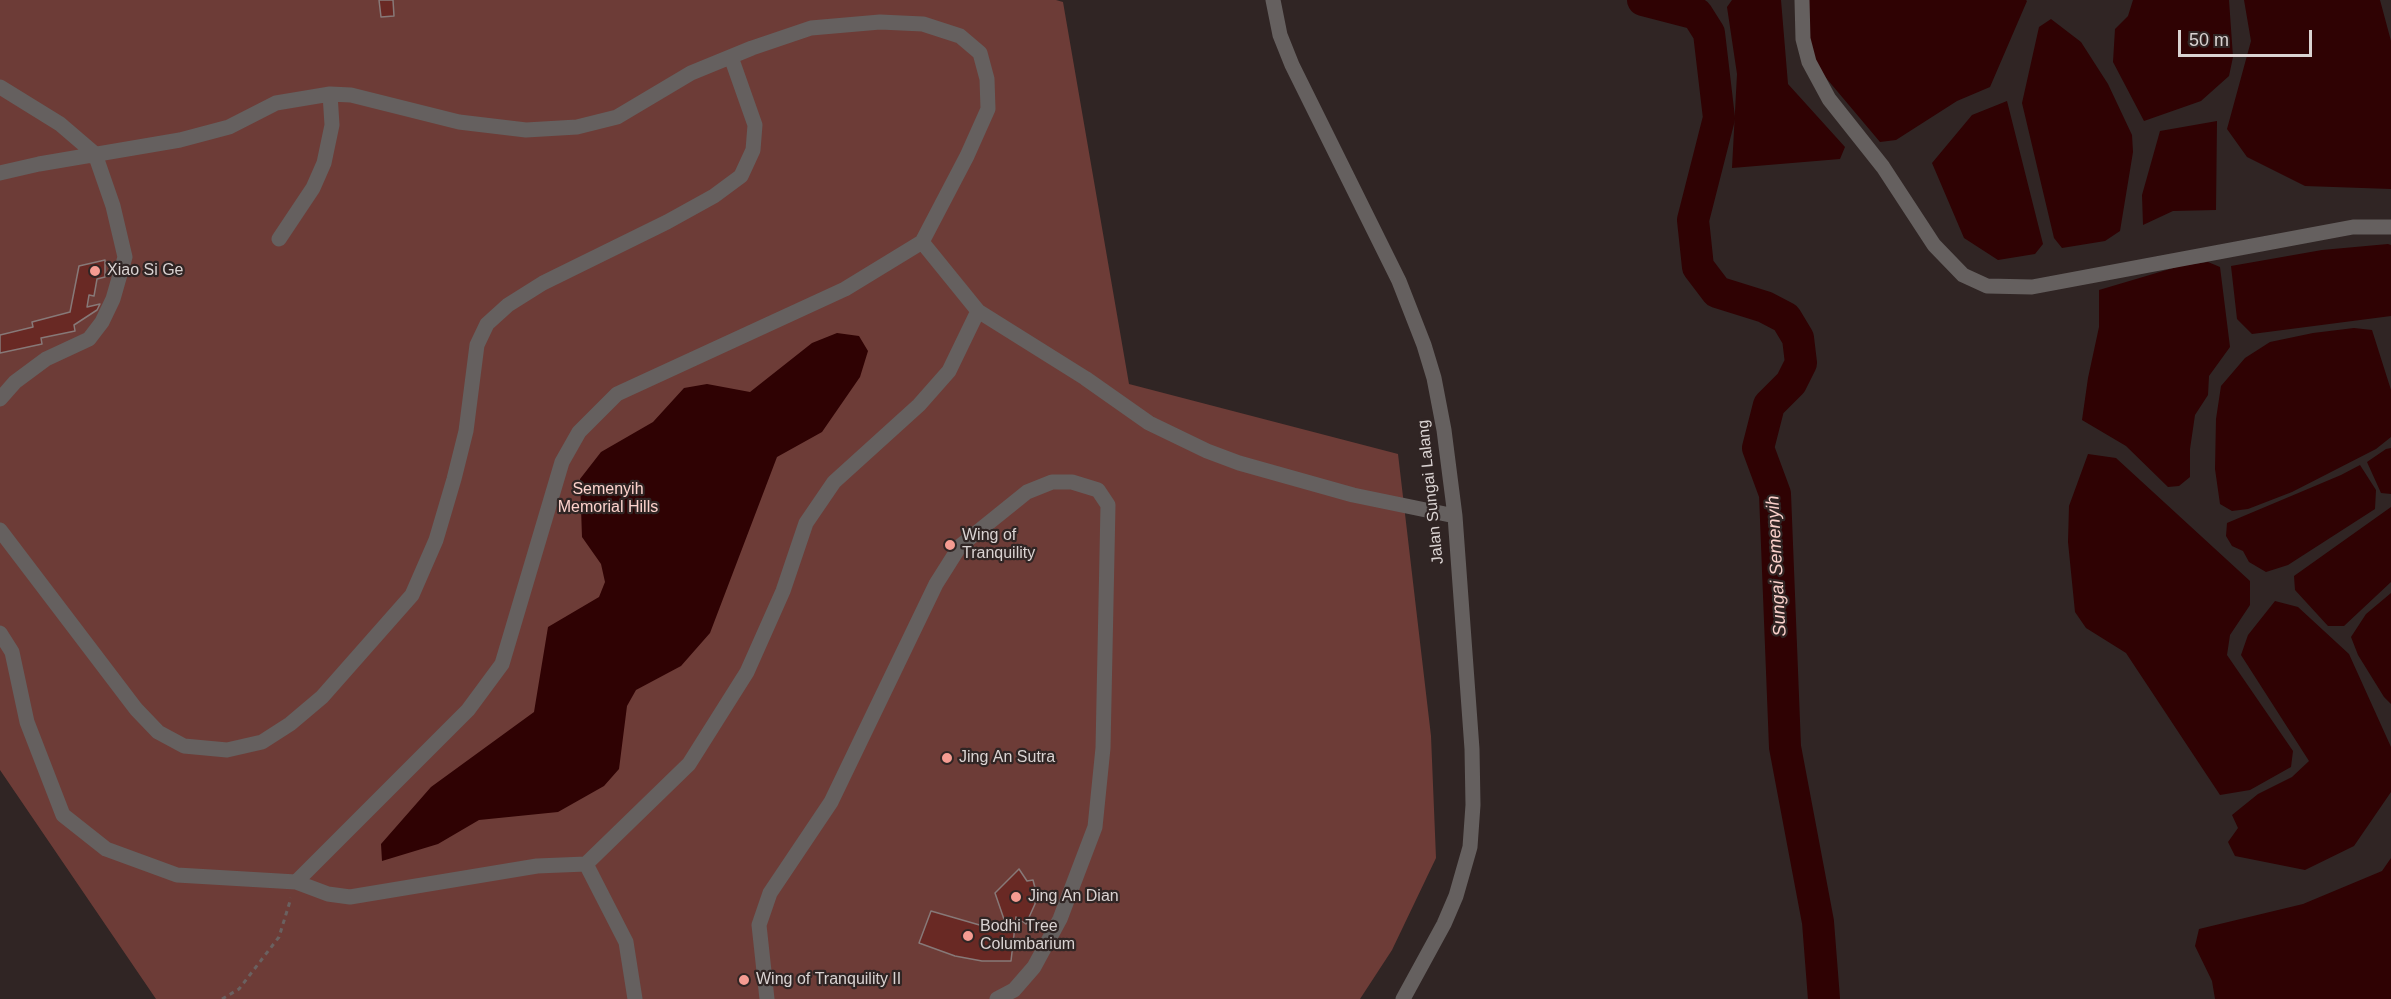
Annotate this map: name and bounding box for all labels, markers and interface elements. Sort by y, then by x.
scale bar [2181,18,2314,56]
text: 50 m [2189,30,2229,50]
place label: Xiao Si Ge [107,261,183,281]
marker: Xiao Si Ge [88,264,102,278]
street label: Jalan Sungai Lalang [1414,419,1448,565]
park label: Semenyih Memorial Hills [558,480,658,518]
water label: Sungai Semenyih [1763,495,1791,637]
place label: Wing of Tranquility [962,526,1035,564]
marker: Wing of Tranquility [943,538,957,552]
place label: Jing An Sutra [959,748,1055,768]
marker: Jing An Sutra [940,751,954,765]
place label: Jing An Dian [1028,887,1119,907]
marker: Jing An Dian [1009,890,1023,904]
place label: Bodhi Tree Columbarium [980,917,1075,955]
marker: Bodhi Tree Columbarium [961,929,975,943]
place label: Wing of Tranquility II [756,970,901,990]
marker: Wing of Tranquility II [737,973,751,987]

